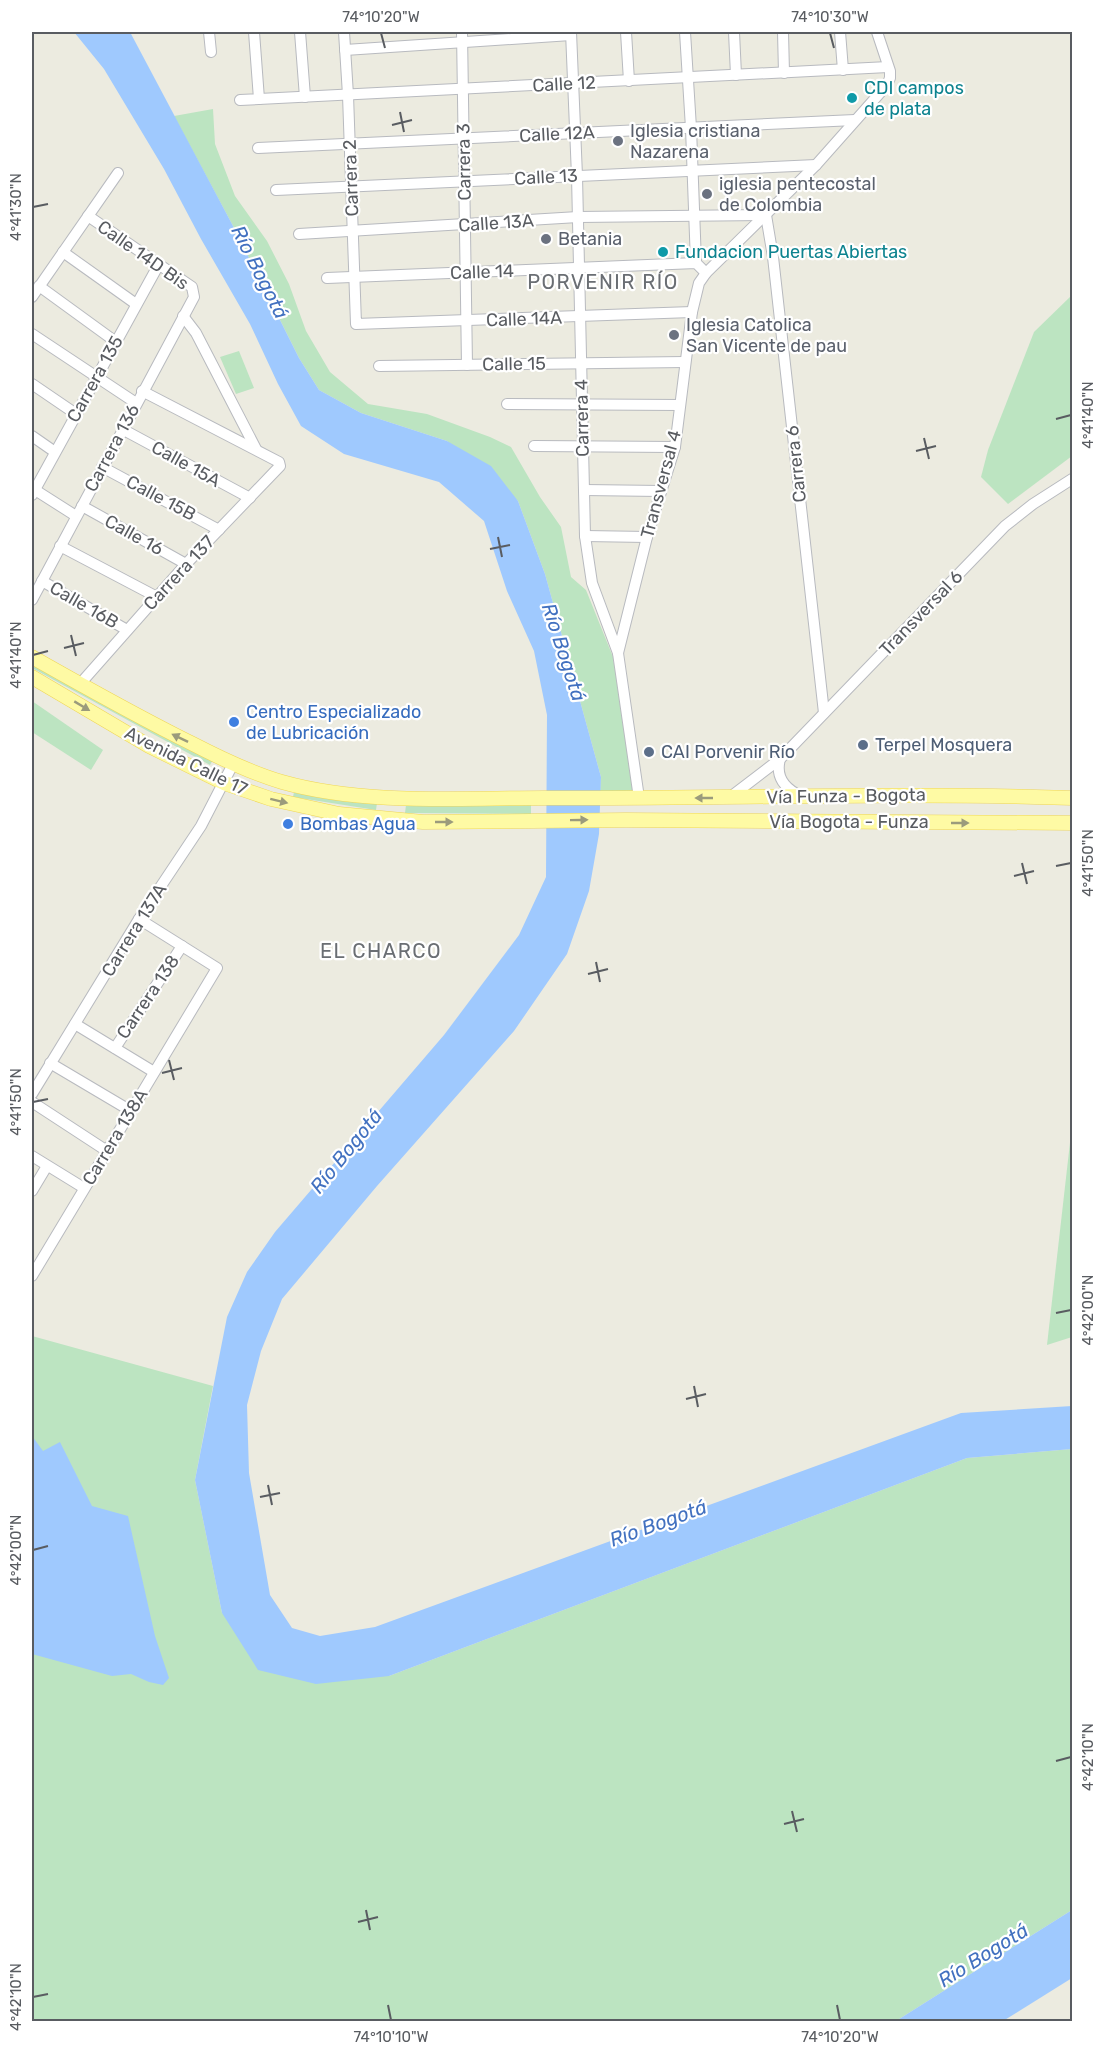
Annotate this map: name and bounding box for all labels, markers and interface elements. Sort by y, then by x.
text: 74°10'20"W [342,8,420,26]
text: 74°10'30"W [791,8,869,26]
street label: Calle 12 [532,71,596,97]
place label: CDI campos de plata [864,77,964,120]
marker: CDI campos de plata [845,91,859,105]
place label: Iglesia cristiana Nazarena [630,120,760,163]
street label: Calle 12A [519,121,595,147]
street label: Carrera 3 [452,123,476,201]
marker: Iglesia cristiana Nazarena [611,134,625,148]
street label: Carrera 2 [339,139,363,217]
street label: Calle 13 [514,164,578,190]
text: 4°41'30"N [7,173,25,241]
place label: iglesia pentecostal de Colombia [719,173,876,216]
marker: iglesia pentecostal de Colombia [700,187,714,201]
street label: Calle 13A [457,209,535,237]
street label: Calle 14D Bis [93,215,193,295]
water label: Río Bogotá [226,221,294,323]
place label: Betania [558,228,622,250]
marker: Betania [539,232,553,246]
place label: Fundacion Puertas Abiertas [675,241,907,263]
marker: Fundacion Puertas Abiertas [656,245,670,259]
street label: Calle 14 [450,260,514,284]
district label: PORVENIR RÍO [527,270,679,294]
street label: Calle 14A [486,307,562,331]
place label: Iglesia Catolica San Vicente de pau [686,314,847,357]
marker: Iglesia Catolica San Vicente de pau [667,328,681,342]
street label: Carrera 135 [62,332,128,426]
street label: Calle 15 [482,352,546,376]
street label: Carrera 4 [570,379,594,457]
text: 4°41'40"N [1079,381,1097,449]
street label: Carrera 136 [80,400,144,496]
street label: Carrera 6 [781,424,811,504]
street label: Transversal 4 [636,428,686,540]
street label: Calle 15A [148,436,224,492]
street label: Calle 15B [122,471,200,525]
street label: Calle 16 [101,510,167,560]
street label: Carrera 137 [139,531,219,615]
street label: Transversal 6 [875,565,967,660]
street label: Calle 16B [46,577,122,633]
water label: Río Bogotá [537,600,591,704]
text: 4°41'40"N [7,621,25,689]
one-way arrow [74,701,90,712]
place label: Centro Especializado de Lubricación [246,701,421,744]
marker: Centro Especializado de Lubricación [227,715,241,729]
street label: Avenida Calle 17 [121,722,251,800]
one-way arrow [172,734,189,743]
place label: Terpel Mosquera [875,734,1012,756]
marker: Terpel Mosquera [856,738,870,752]
place label: CAI Porvenir Río [661,741,795,763]
marker: CAI Porvenir Río [642,745,656,759]
street label: Vía Funza - Bogota [766,784,926,808]
one-way arrow [695,793,714,803]
one-way arrow [270,796,288,806]
street label: Vía Bogota - Funza [769,811,929,833]
place label: Bombas Agua [300,813,416,835]
one-way arrow [570,815,589,825]
marker: Bombas Agua [281,817,295,831]
one-way arrow [434,817,453,827]
one-way arrow [951,818,970,827]
text: 4°41'50"N [1079,829,1097,897]
street label: Carrera 137A [97,879,171,981]
district label: EL CHARCO [320,939,442,963]
street label: Carrera 138 [112,951,184,1043]
text: 4°41'50"N [7,1068,25,1136]
street label: Carrera 138A [78,1085,152,1189]
water label: Río Bogotá [305,1104,388,1198]
text: 4°42'00"N [1079,1275,1097,1345]
water label: Río Bogotá [606,1494,710,1552]
text: 4°42'00"N [7,1515,25,1585]
text: 4°42'10"N [1079,1723,1097,1791]
water label: Río Bogotá [933,1918,1033,1992]
text: 4°42'10"N [7,1963,25,2031]
text: 74°10'10"W [353,2028,429,2046]
text: 74°10'20"W [801,2028,879,2046]

